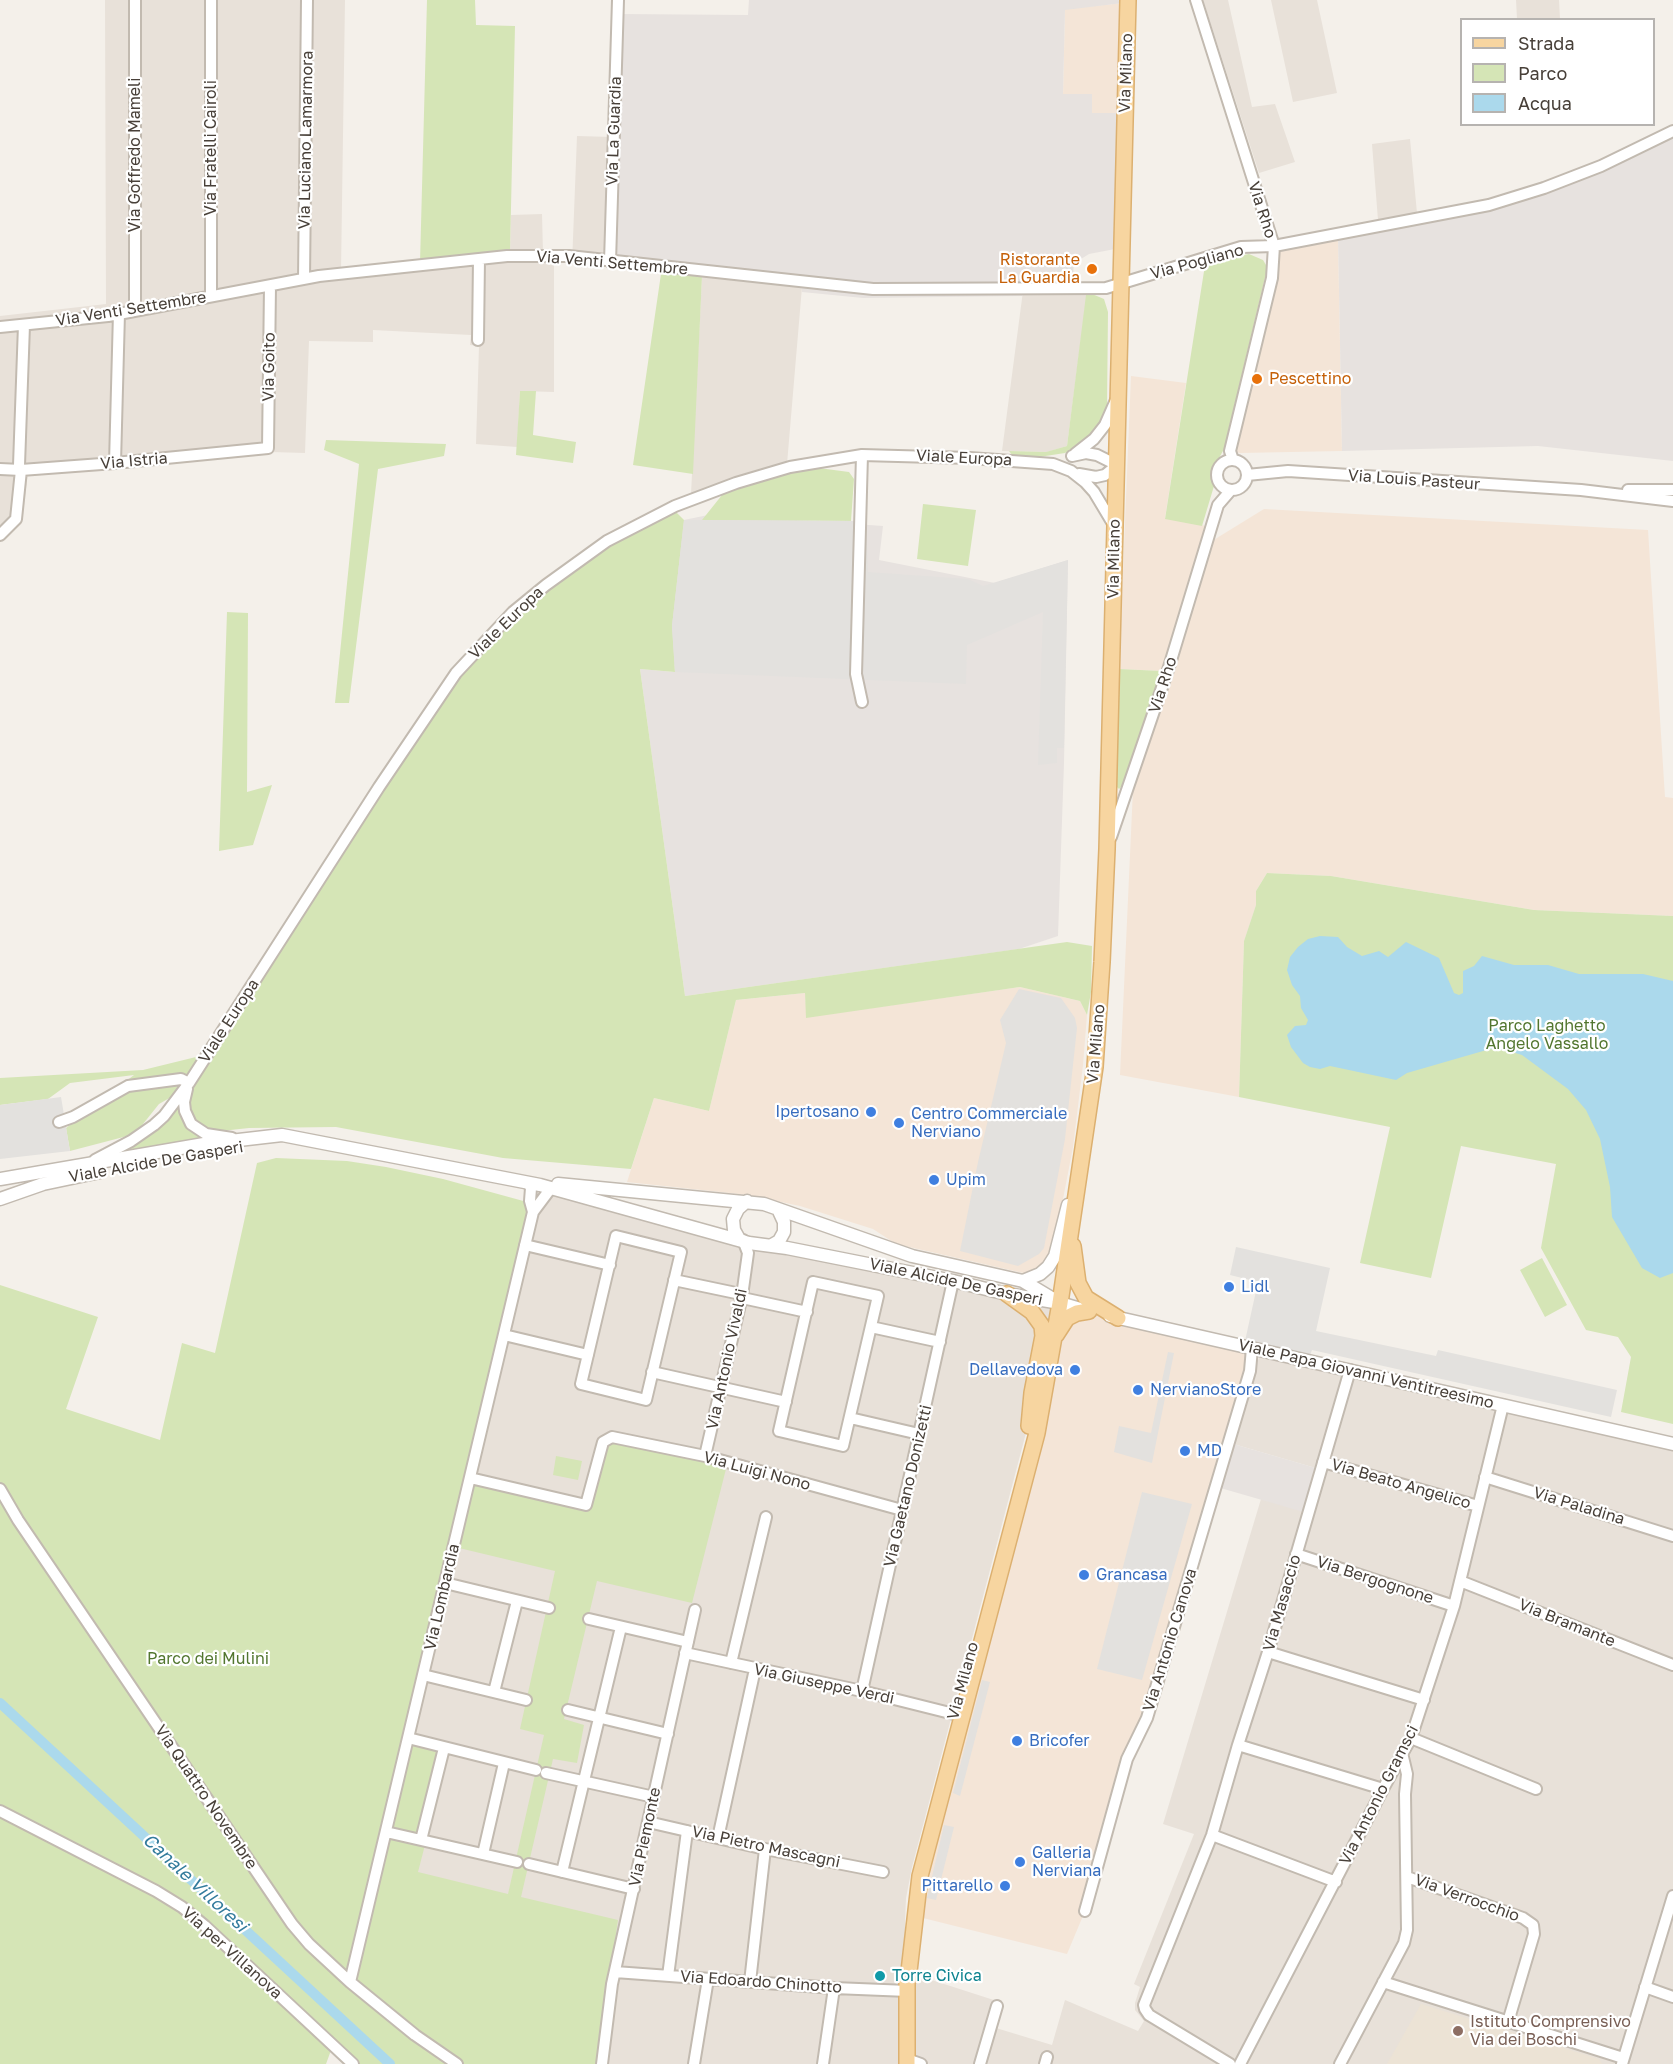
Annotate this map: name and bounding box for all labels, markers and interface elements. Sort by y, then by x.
legend [1460,18,1655,126]
text: Strada [1518,32,1575,54]
street label: Via Milano [1115,33,1137,113]
street label: Via Luciano Lamarmora [295,51,317,229]
text: Parco [1518,62,1567,84]
street label: Via La Guardia [602,76,626,186]
street label: Via Goffredo Mameli [125,77,145,233]
street label: Via Fratelli Cairoli [201,80,221,216]
text: Acqua [1518,92,1572,114]
street label: Via Rho [1244,179,1280,241]
street label: Via Pogliano [1148,240,1246,284]
street label: Via Venti Settembre [535,247,689,279]
place label: Ristorante La Guardia [998,250,1080,288]
marker: Ristorante La Guardia [1085,262,1099,276]
street label: Via Venti Settembre [54,288,208,330]
street label: Via Goito [259,332,279,402]
place label: Pescettino [1269,369,1351,389]
marker: Pescettino [1250,372,1264,386]
street label: Viale Europa [915,446,1013,470]
street label: Via Istria [100,448,168,474]
street label: Via Louis Pasteur [1347,466,1481,494]
street label: Via Milano [1104,519,1124,599]
street label: Viale Europa [465,583,547,663]
street label: Via Rho [1145,654,1181,716]
street label: Viale Europa [195,975,263,1067]
street label: Via Milano [1083,1003,1109,1085]
park label: Parco Laghetto Angelo Vassallo [1486,1016,1608,1054]
place label: Ipertosano [775,1102,859,1122]
place label: Centro Commerciale Nerviano [911,1104,1067,1142]
marker: Ipertosano [864,1105,878,1119]
marker: Centro Commerciale Nerviano [892,1116,906,1130]
street label: Viale Alcide De Gasperi [67,1137,245,1187]
place label: Upim [946,1170,986,1190]
marker: Upim [927,1173,941,1187]
street label: Viale Alcide De Gasperi [868,1254,1044,1310]
place label: Lidl [1241,1277,1269,1297]
marker: Lidl [1222,1280,1236,1294]
street label: Via Antonio Vivaldi [703,1287,751,1431]
street label: Viale Papa Giovanni Ventitreesimo [1236,1335,1496,1413]
place label: Dellavedova [969,1360,1063,1380]
marker: Dellavedova [1068,1363,1082,1377]
place label: NervianoStore [1150,1380,1261,1400]
marker: NervianoStore [1131,1383,1145,1397]
street label: Via Gaetano Donizetti [880,1403,936,1569]
place label: MD [1197,1441,1222,1461]
marker: MD [1178,1444,1192,1458]
street label: Via Luigi Nono [701,1447,813,1495]
street label: Via Beato Angelico [1329,1455,1473,1513]
street label: Via Paladina [1531,1483,1627,1529]
street label: Via Lombardia [420,1542,464,1652]
street label: Via Masaccio [1259,1552,1305,1654]
street label: Via Bergognone [1314,1552,1436,1608]
place label: Grancasa [1096,1565,1168,1585]
street label: Via Antonio Canova [1139,1566,1201,1714]
marker: Grancasa [1077,1568,1091,1582]
street label: Via Bramante [1516,1595,1618,1651]
street label: Via Milano [943,1640,983,1722]
park label: Parco dei Mulini [147,1649,269,1669]
street label: Via Giuseppe Verdi [752,1660,896,1708]
street label: Via Quattro Novembre [151,1721,261,1873]
street label: Via Antonio Gramsci [1335,1722,1423,1868]
place label: Bricofer [1029,1731,1090,1751]
marker: Bricofer [1010,1734,1024,1748]
street label: Via Piemonte [625,1786,665,1888]
street label: Via Pietro Mascagni [690,1822,842,1872]
water label: Canale Villoresi [138,1829,252,1937]
place label: Galleria Nerviana [1032,1843,1101,1881]
marker: Galleria Nerviana [1013,1855,1027,1869]
street label: Via Verrocchio [1412,1870,1522,1926]
place label: Pittarello [922,1876,993,1896]
marker: Pittarello [998,1879,1012,1893]
street label: Via per Villanova [178,1903,286,2003]
place label: Torre Civica [892,1966,982,1986]
street label: Via Edoardo Chinotto [679,1967,843,1997]
marker: Torre Civica [873,1969,887,1983]
place label: Istituto Comprensivo Via dei Boschi [1470,2012,1631,2050]
marker: Istituto Comprensivo Via dei Boschi [1451,2024,1465,2038]

